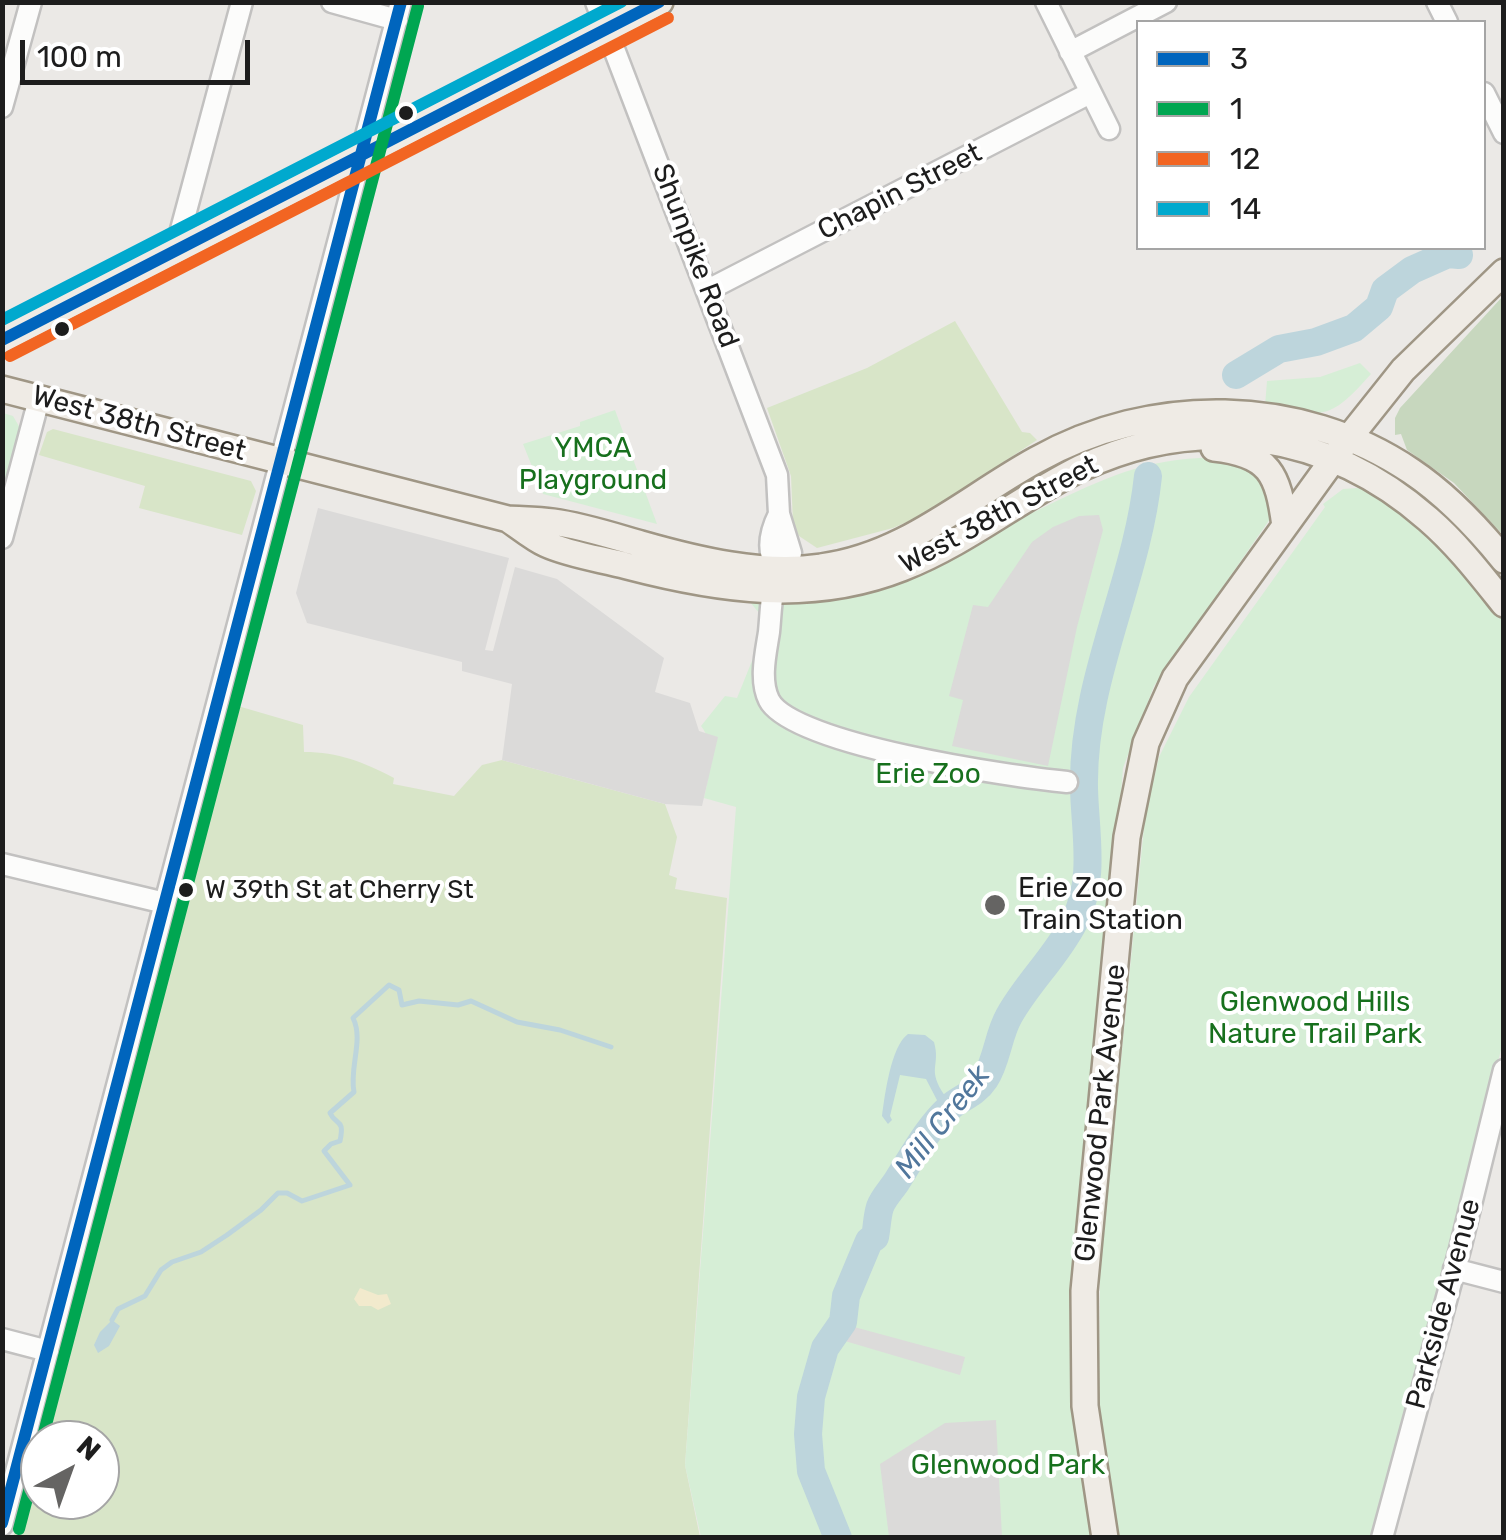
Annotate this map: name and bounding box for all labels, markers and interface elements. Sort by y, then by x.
scale bar [25,20,255,82]
legend [1136,20,1486,250]
text: 100 m [37,39,122,75]
text: 3 [1230,41,1248,77]
text: 1 [1230,91,1243,127]
unlabelled marker [396,103,416,123]
street label: Chapin Street [812,136,988,248]
text: 12 [1230,141,1260,177]
street label: Shunpike Road [644,159,746,353]
text: 14 [1230,191,1261,227]
unlabelled marker [52,319,72,339]
street label: West 38th Street [28,379,250,469]
park label: YMCA Playground [519,432,667,498]
street label: West 38th Street [894,449,1104,581]
park label: Erie Zoo [875,758,981,792]
place label: Erie Zoo Train Station [1018,872,1183,938]
place label: W 39th St at Cherry St [205,874,474,906]
marker: W 39th St at Cherry St [176,880,196,900]
marker: Erie Zoo Train Station [982,892,1008,918]
street label: Glenwood Park Avenue [1069,962,1133,1264]
park label: Glenwood Hills Nature Trail Park [1208,986,1422,1052]
water label: Mill Creek [888,1058,998,1186]
street label: Parkside Avenue [1400,1195,1488,1413]
north arrow [20,1420,120,1520]
text: N [70,1429,107,1468]
park label: Glenwood Park [911,1449,1105,1483]

